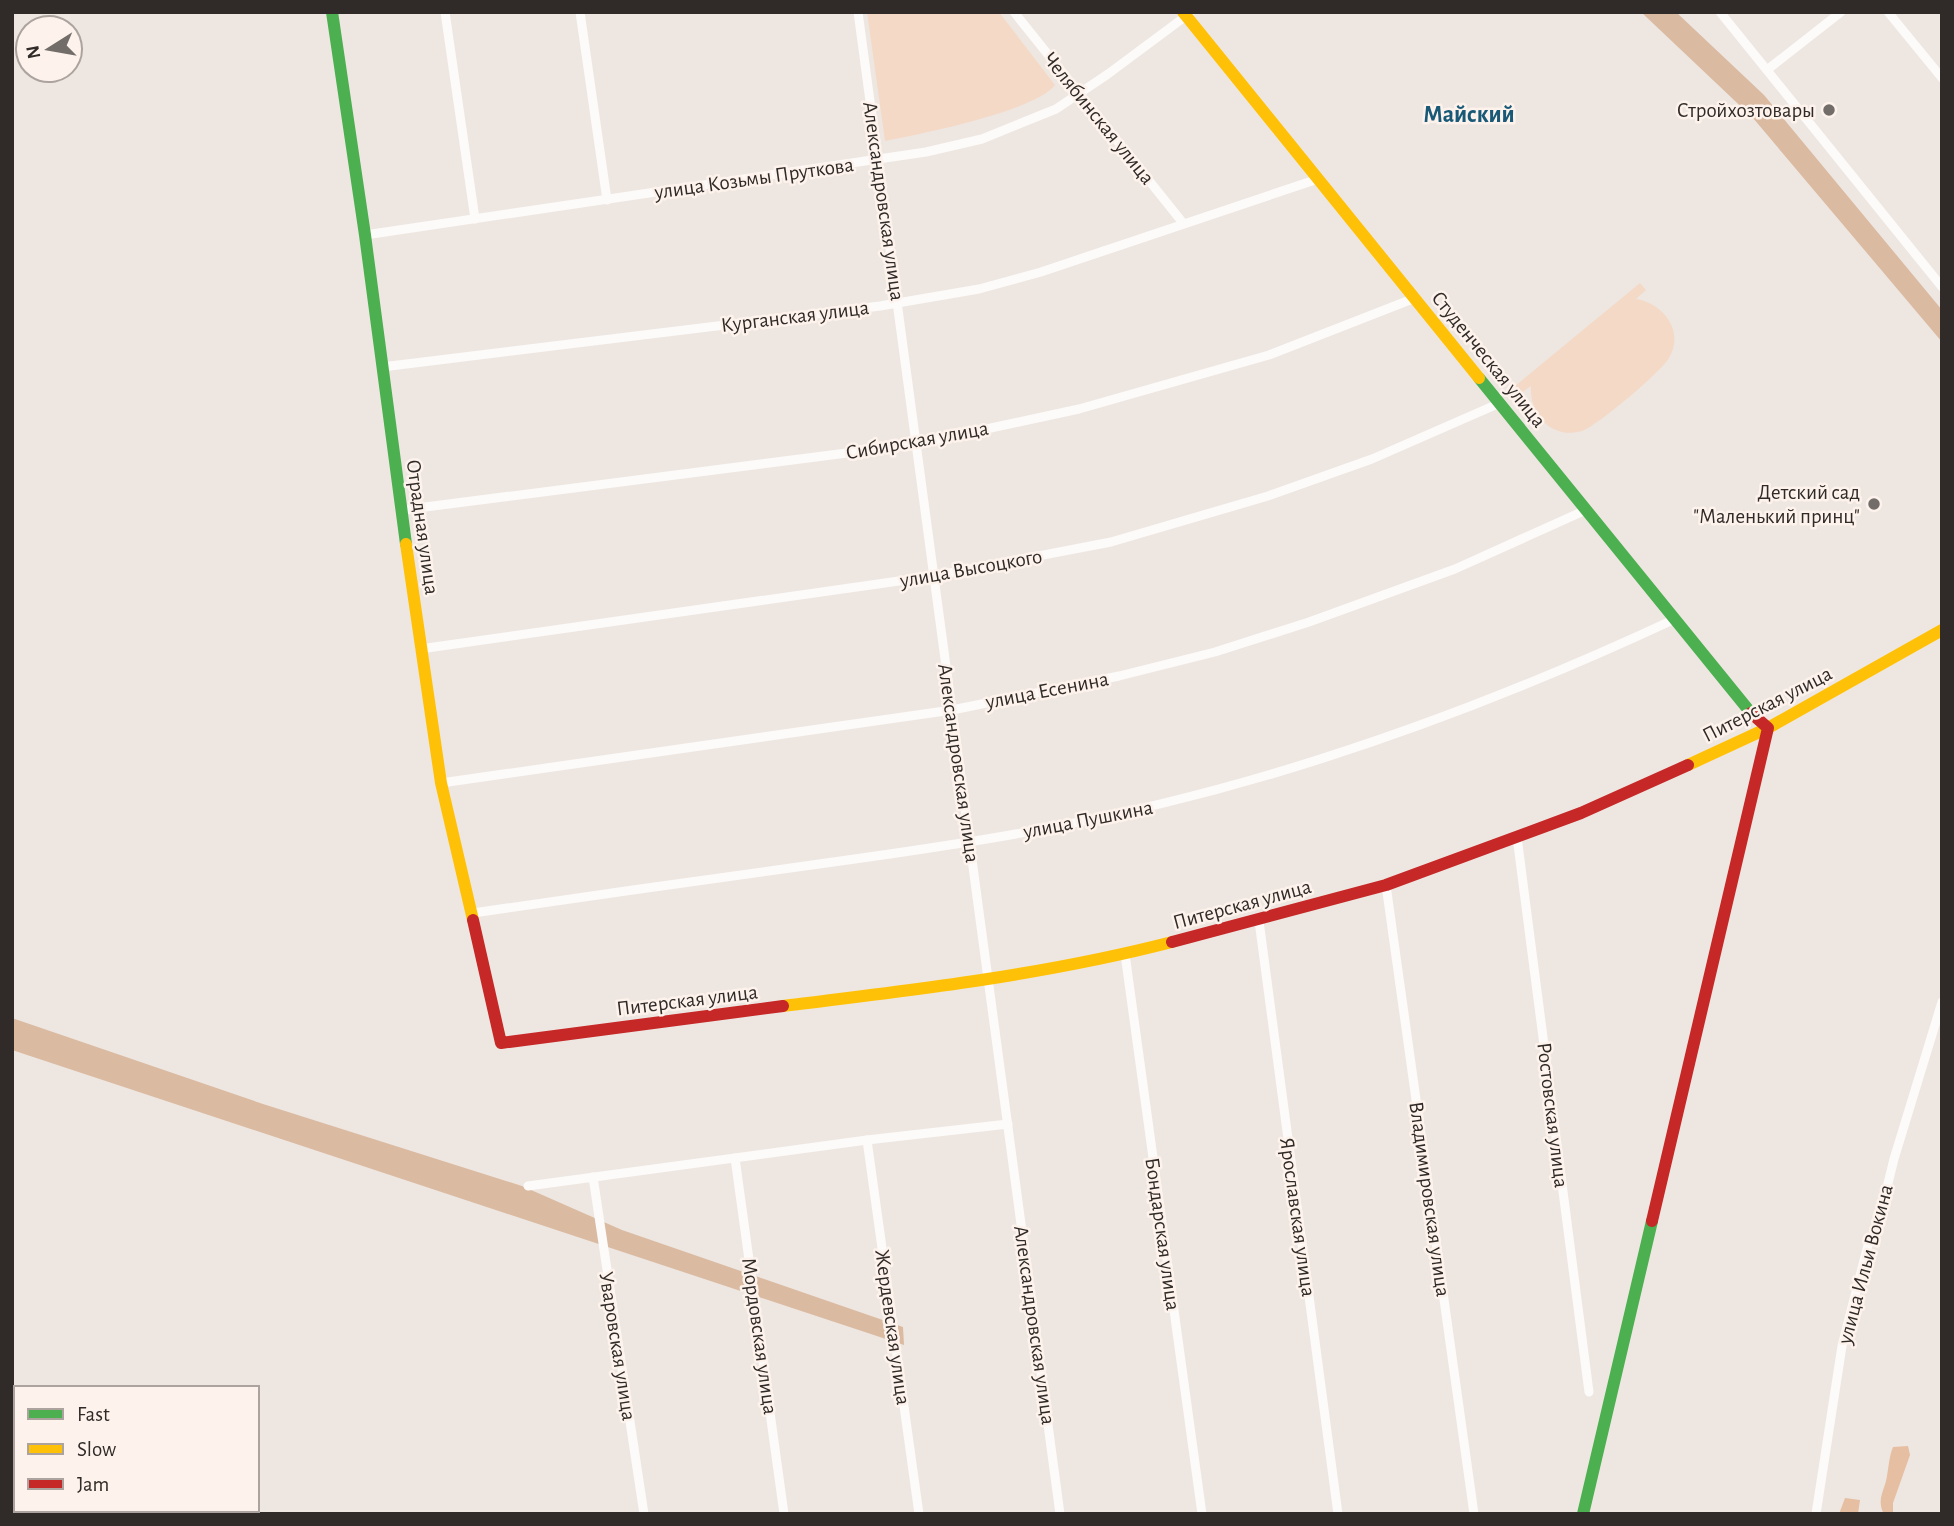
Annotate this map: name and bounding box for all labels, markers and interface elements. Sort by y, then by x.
north arrow [14,14,84,84]
text: N [23,44,44,60]
street label: Челябинская улица [1039,48,1158,189]
street label: Александровская улица [859,100,908,303]
place label: Стройхозтовары [1677,100,1815,121]
marker: Стройхозтовары [1821,102,1837,118]
district label: Майский [1423,103,1515,127]
street label: улица Козьмы Пруткова [652,154,855,203]
street label: Студенческая улица [1427,287,1550,432]
street label: Курганская улица [720,297,871,336]
street label: Сибирская улица [844,418,990,463]
street label: Отрадная улица [403,458,442,596]
place label: Детский сад "Маленький принц" [1693,482,1860,527]
marker: Детский сад "Маленький принц" [1866,496,1882,512]
street label: улица Высоцкого [897,546,1044,592]
street label: Александровская улица [934,662,983,865]
street label: Питерская улица [1699,663,1836,746]
street label: улица Есенина [983,668,1111,713]
street label: улица Пушкина [1020,797,1155,843]
street label: Питерская улица [1171,876,1314,933]
street label: Питерская улица [615,981,759,1020]
street label: Ростовская улица [1533,1041,1572,1189]
street label: Владимировская улица [1405,1100,1454,1298]
street label: Ярославская улица [1276,1136,1319,1298]
street label: Бондарская улица [1141,1156,1184,1312]
street label: улица Ильи Вокина [1834,1182,1897,1347]
street label: Александровская улица [1010,1224,1059,1427]
street label: Жердевская улица [871,1248,914,1407]
street label: Мордовская улица [738,1256,781,1416]
street label: Уваровская улица [595,1270,640,1423]
legend [14,1386,259,1512]
text: Fast [77,1404,110,1425]
text: Slow [77,1439,116,1460]
text: Jam [77,1474,109,1495]

